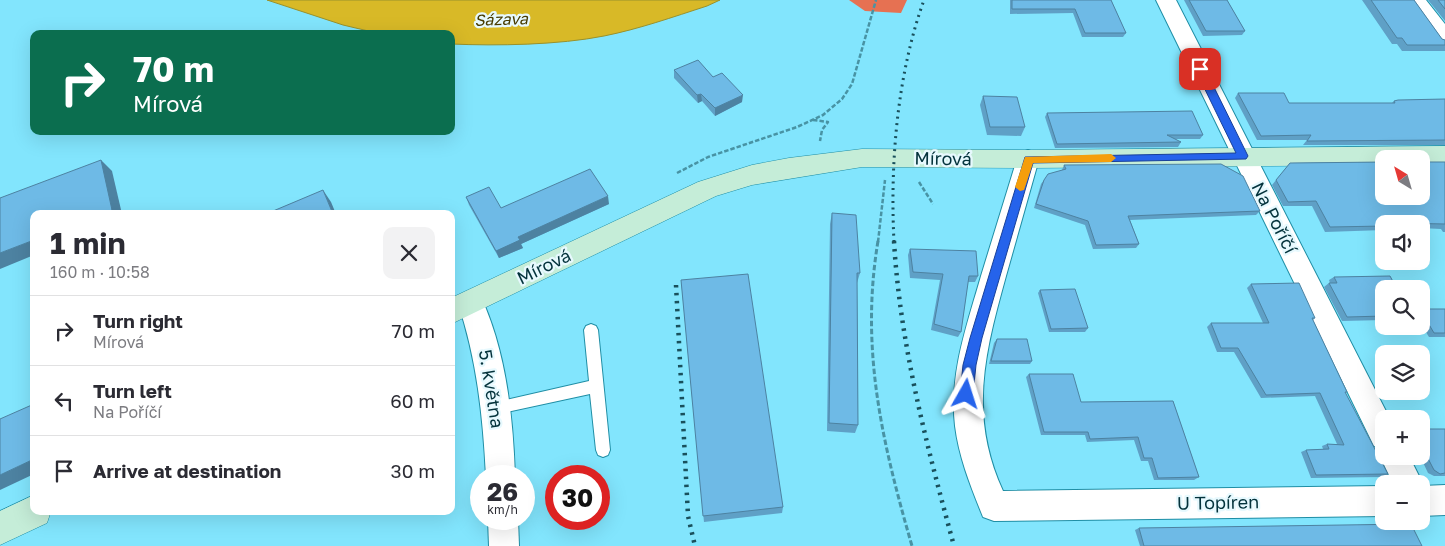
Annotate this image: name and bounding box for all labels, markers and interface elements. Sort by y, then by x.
water label: Sázava [474,8,529,30]
text: 70 m [133,48,214,90]
pin [1179,48,1221,90]
icon: right [50,50,115,115]
icon: arrive [1186,55,1214,83]
text: Mírová [133,90,203,117]
street label: Mírová [914,147,972,169]
north arrow [1375,150,1430,205]
map controls [1375,150,1430,530]
street label: Na Poříčí [1248,178,1303,258]
button: sound [1375,215,1430,270]
text: 1 min [50,225,126,261]
button: close [383,227,435,279]
street label: Mírová [513,244,574,289]
text: 160 m · 10:58 [50,262,150,282]
button: search [1375,280,1430,335]
text: Turn right [93,309,183,332]
icon: right [50,317,78,345]
text: 70 m [392,319,435,342]
text: Mírová [93,332,144,352]
button: layers [1375,345,1430,400]
street label: 5. května [475,348,509,430]
position arrow [939,367,991,419]
text: Turn left [93,379,172,402]
icon: left [50,387,78,415]
text: 60 m [390,389,435,412]
text: Na Poříčí [93,402,162,422]
button: + [1375,410,1430,465]
icon: arrive [50,457,78,485]
text: Arrive at destination [93,459,281,482]
text: 30 m [391,459,435,482]
speed limit sign: 30 [545,465,610,530]
button: − [1375,475,1430,530]
text: 26 [487,476,518,507]
street label: U Topíren [1177,490,1259,514]
text: km/h [487,502,518,517]

